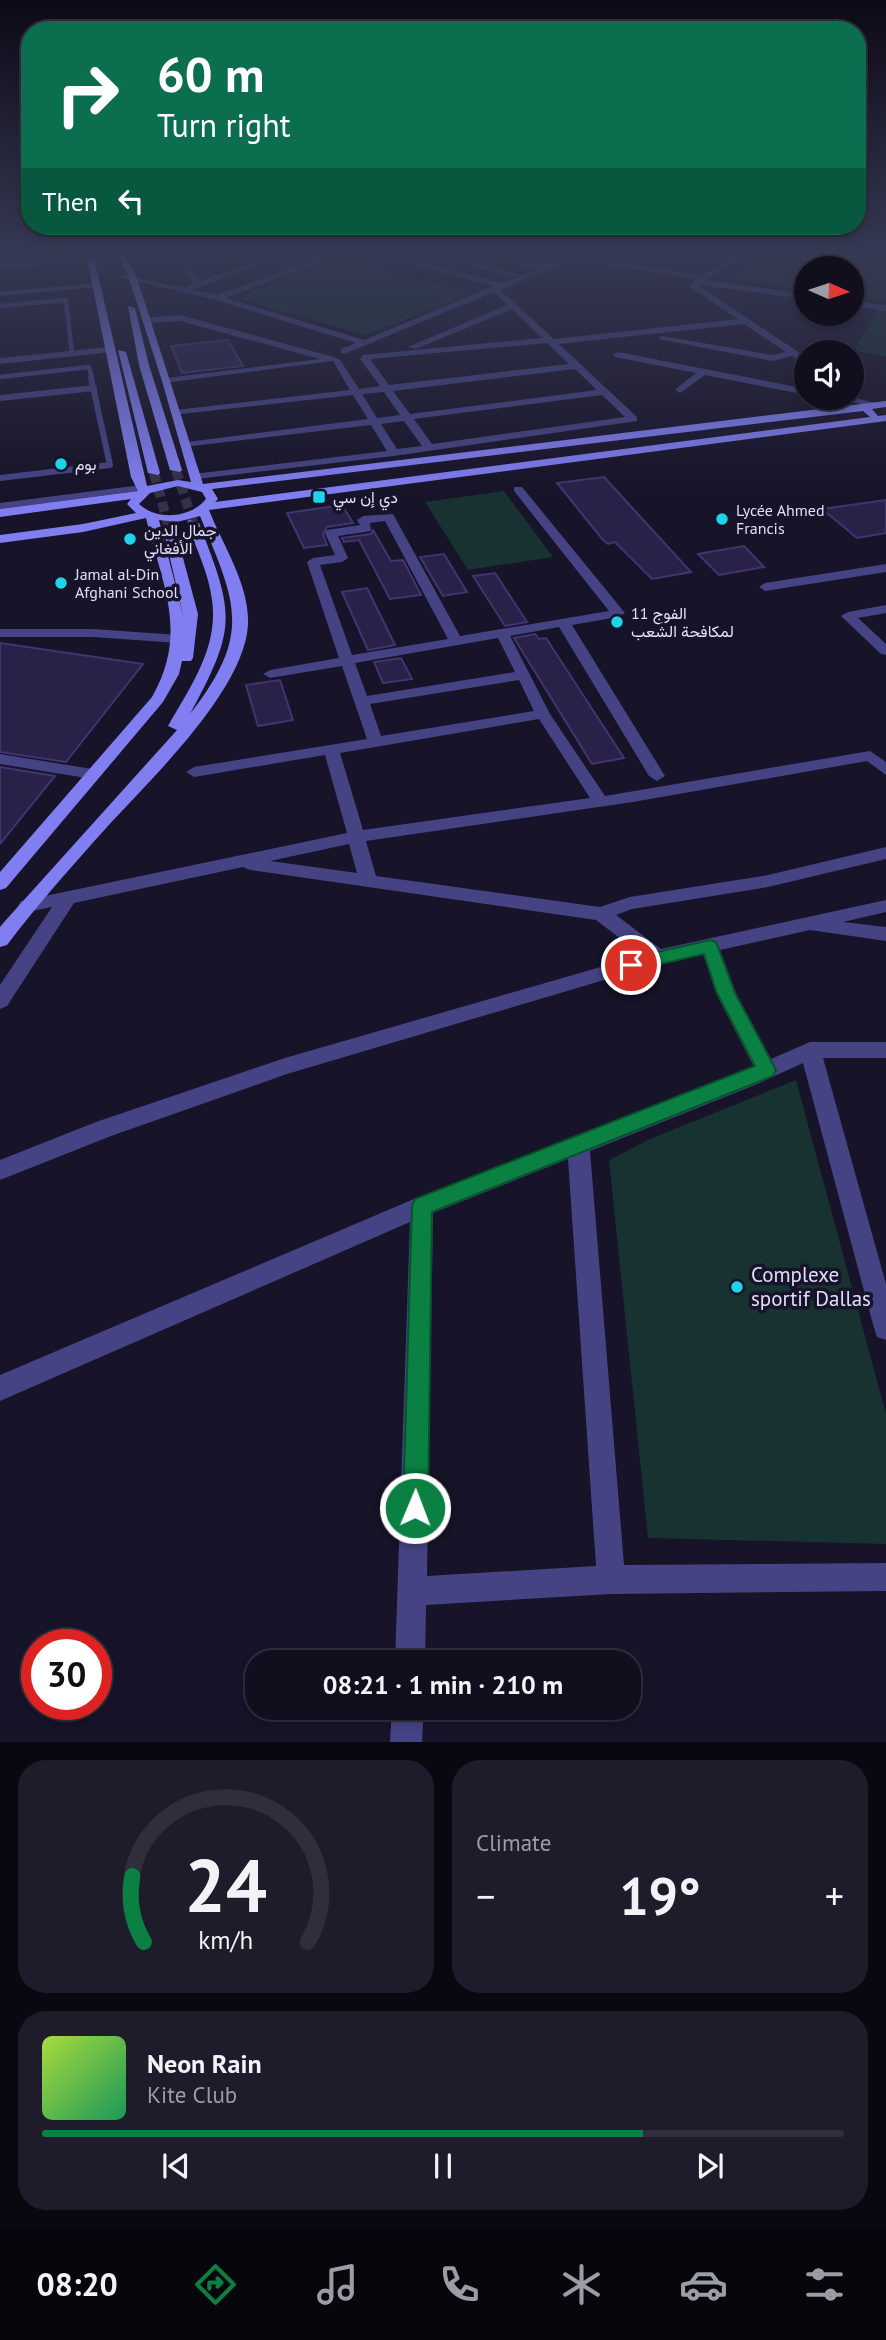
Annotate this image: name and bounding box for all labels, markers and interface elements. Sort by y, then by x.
text: 60 m [157,42,264,106]
icon: right [42,49,133,140]
text: Turn right [157,104,291,146]
icon: left [112,182,150,220]
text: Then [42,185,98,218]
north arrow [794,256,864,326]
map controls [794,256,864,410]
button: sound [794,340,864,410]
place label: بوم [75,454,96,475]
marker: بوم [53,456,69,472]
place label: دي إن سي [333,487,398,511]
marker: دي إن سي [311,489,327,505]
place label: Lycée Ahmed Francis [736,500,825,538]
marker: Lycée Ahmed Francis [714,511,730,527]
place label: جمال الدين الأفغاني [144,520,217,562]
marker: جمال الدين الأفغاني [122,531,138,547]
place label: Jamal al-Din Afghani School [74,564,178,602]
marker: Jamal al-Din Afghani School [53,575,69,591]
place label: الفوج 11 لمكافحة الشعب [631,603,734,641]
marker: الفوج 11 لمكافحة الشعب [609,614,625,630]
pin [601,935,661,995]
icon: arrive [612,946,650,984]
place label: Complexe sportif Dallas [751,1261,871,1312]
marker: Complexe sportif Dallas [729,1279,745,1295]
position arrow [378,1471,452,1545]
speed limit sign: 30 [21,1629,112,1720]
text: 08:21 · 1 min · 210 m [323,1668,563,1701]
text: Climate [476,1828,551,1857]
text: 24 [185,1839,267,1933]
text: 19° [619,1862,701,1929]
text: − [476,1871,495,1920]
text: + [825,1871,844,1920]
text: km/h [199,1924,253,1956]
text: Neon Rain [147,2047,262,2080]
text: Kite Club [147,2080,237,2109]
icon: previous [157,2147,195,2185]
icon: pause [424,2147,462,2185]
icon: next [691,2147,729,2185]
icon: directions [191,2260,240,2309]
icon: music [313,2260,362,2309]
icon: phone [435,2260,484,2309]
icon: climate [557,2260,606,2309]
icon: car [679,2260,728,2309]
icon: filters [800,2260,849,2309]
text: 08:20 [36,2263,118,2305]

